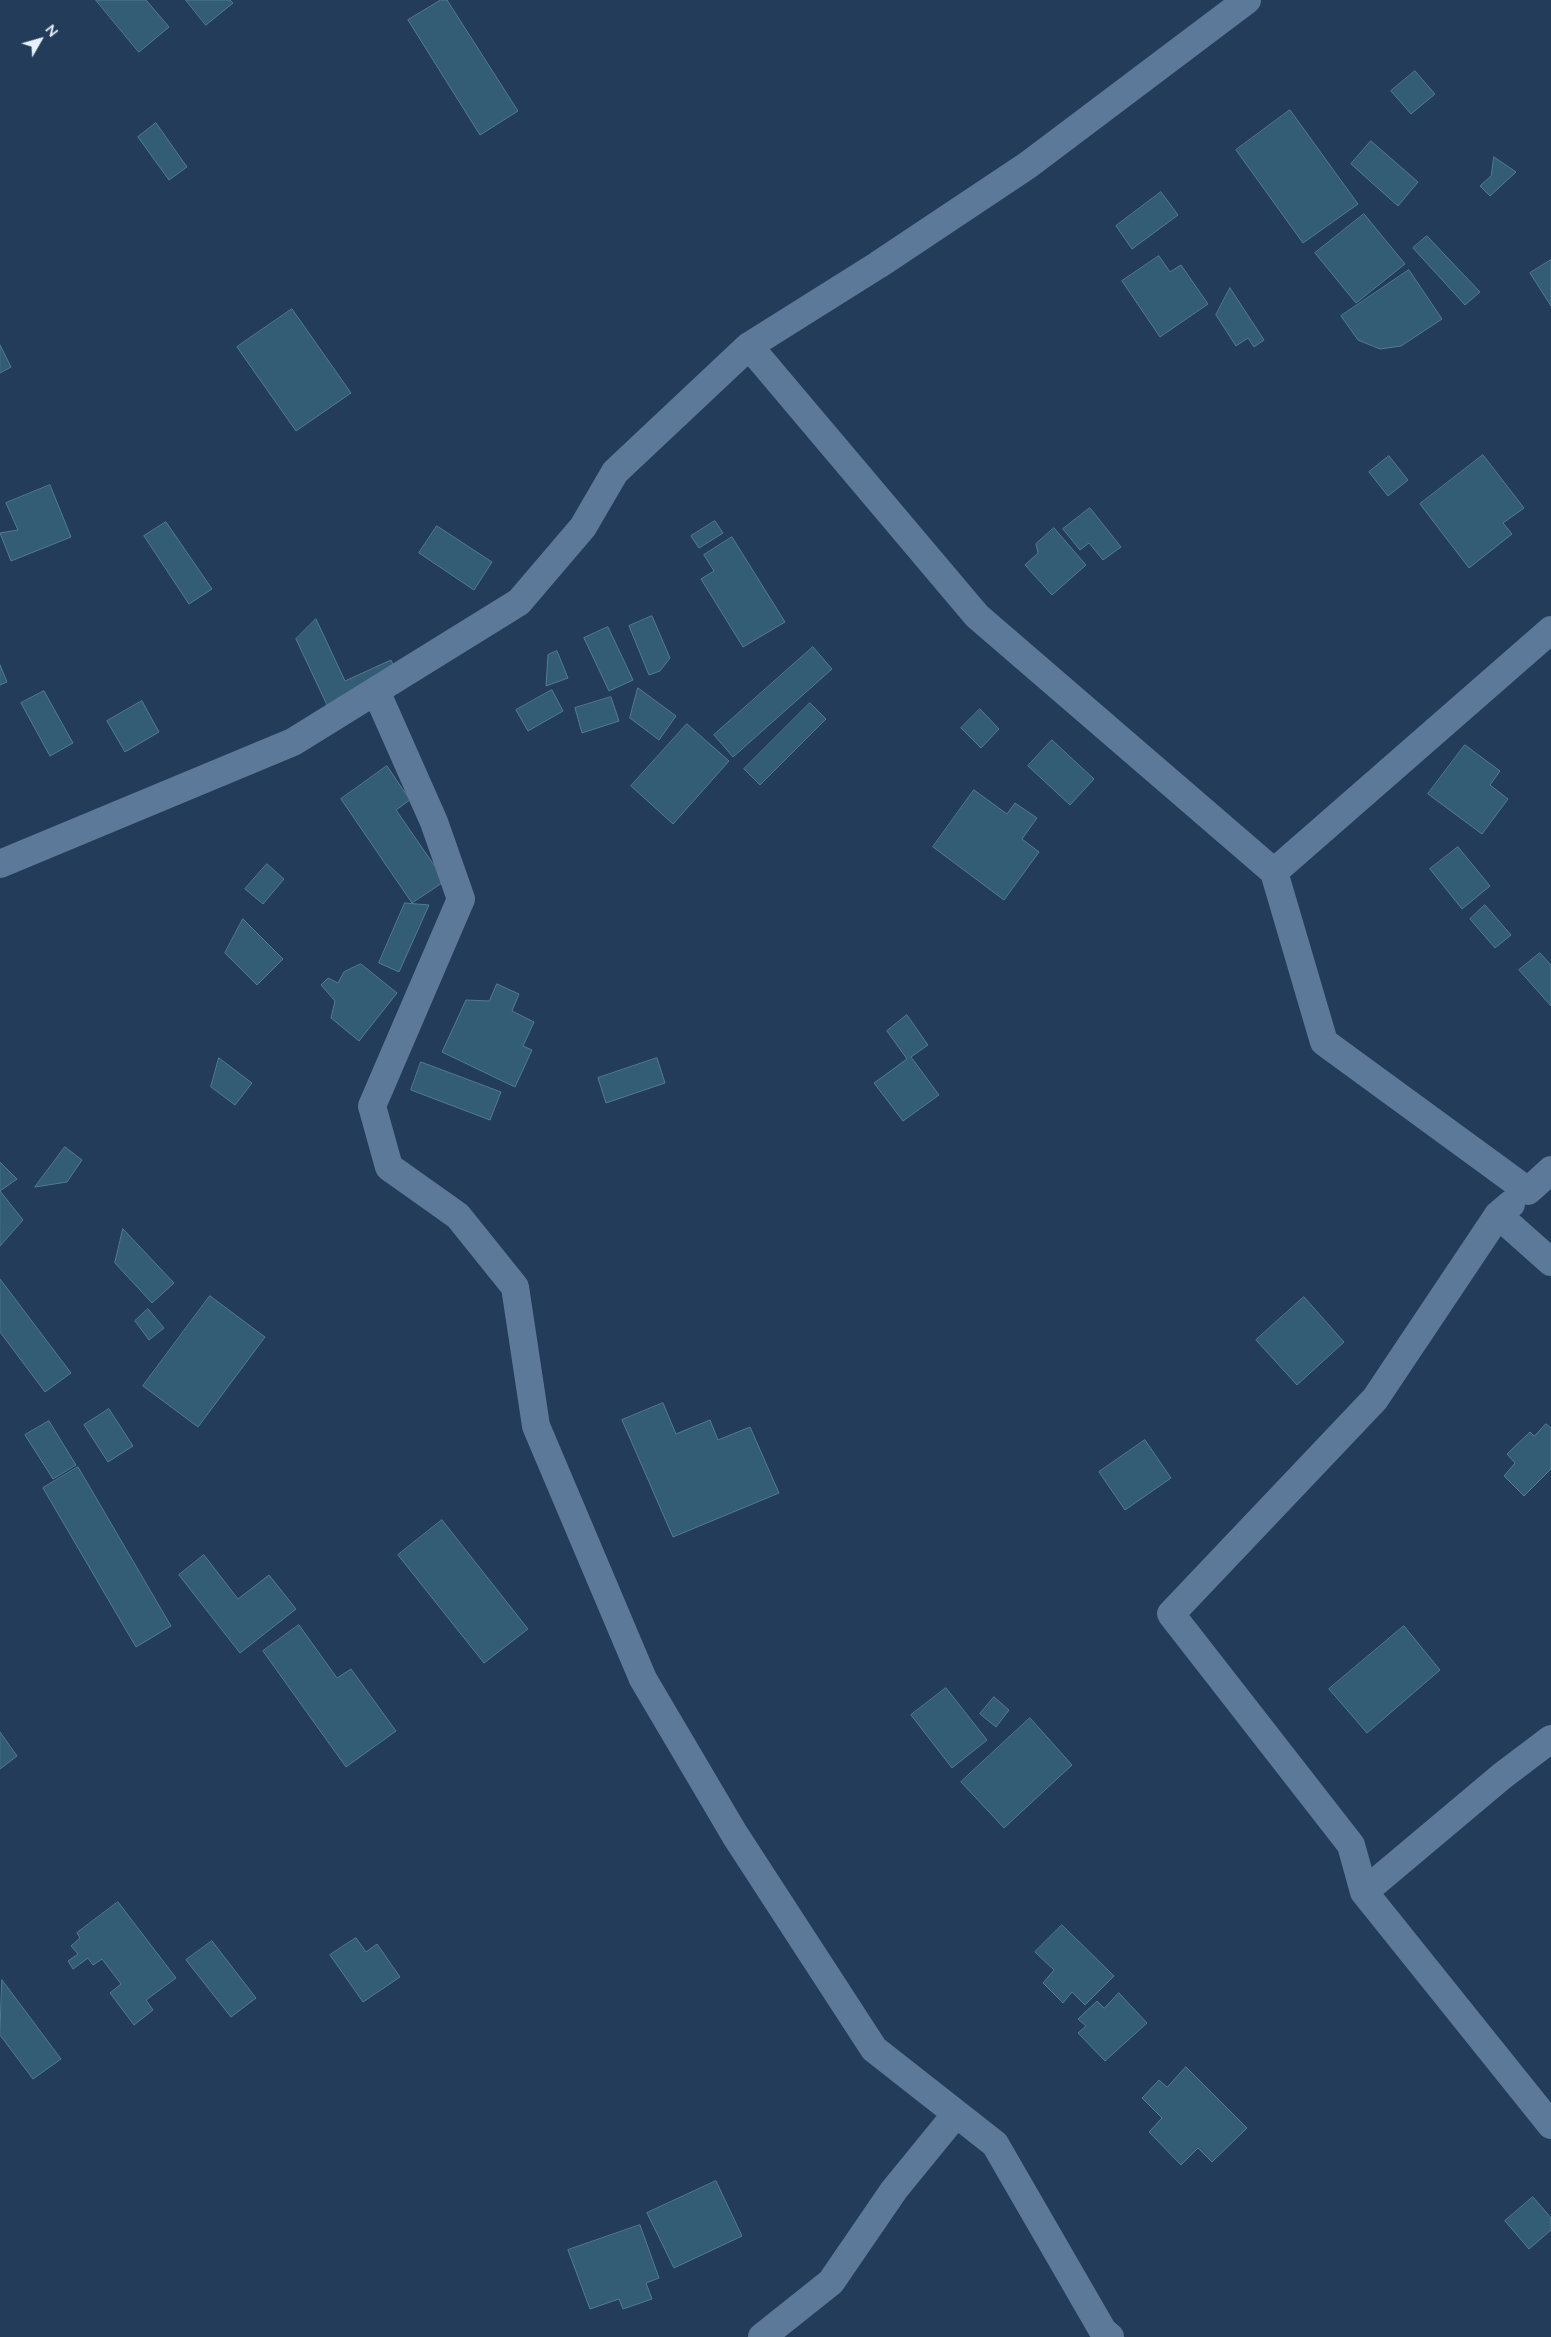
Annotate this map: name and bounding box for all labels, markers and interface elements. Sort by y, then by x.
north arrow [15,15,65,65]
text: N [42,21,62,40]

